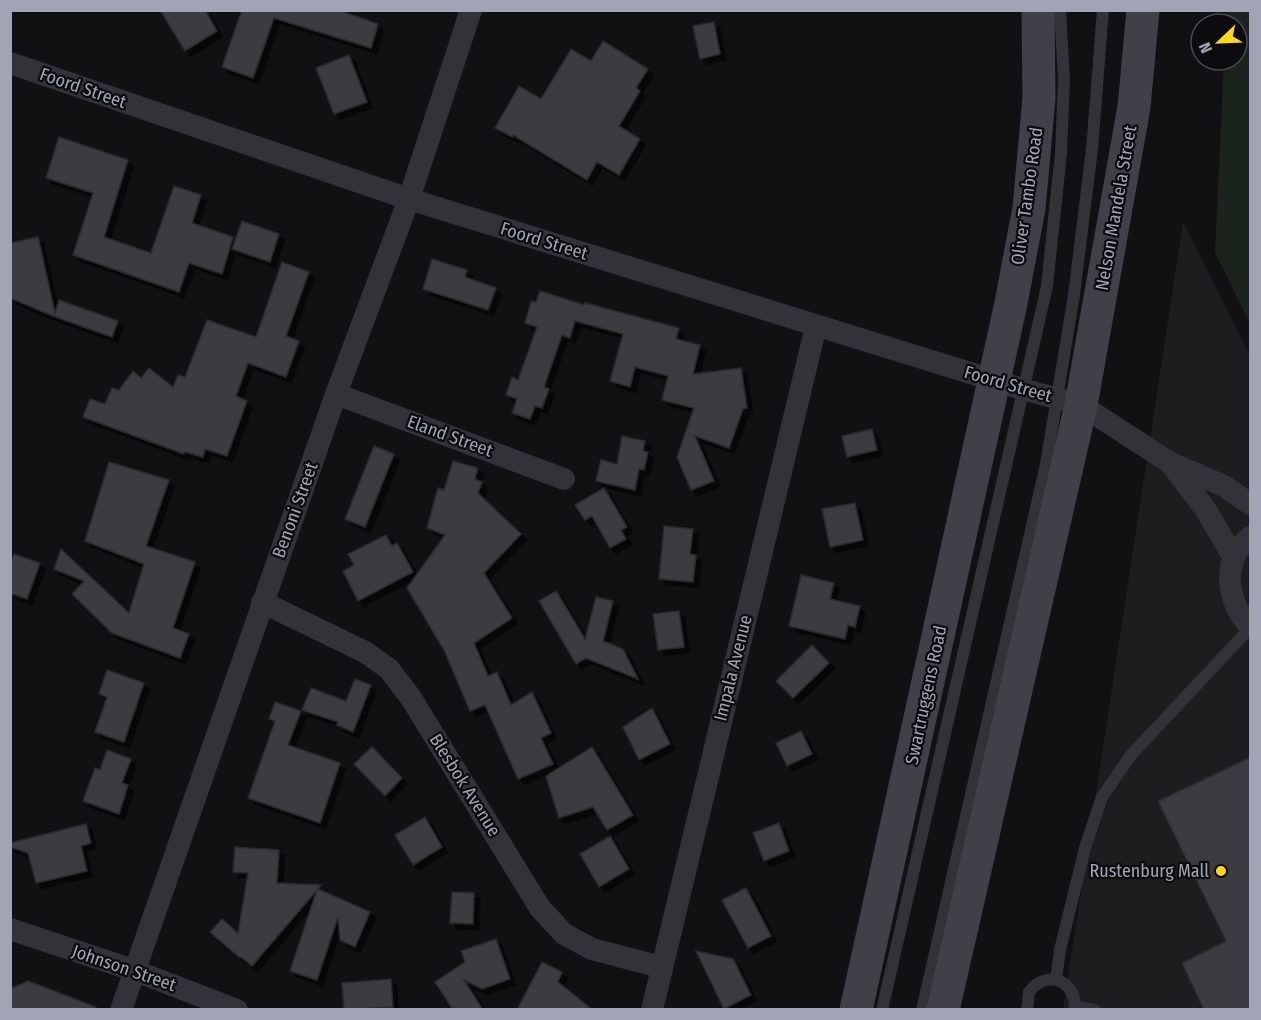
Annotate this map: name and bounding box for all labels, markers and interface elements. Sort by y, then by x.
north arrow [1189,12,1249,72]
text: N [1195,40,1216,56]
street label: Foord Street [37,63,129,113]
street label: Nelson Mandela Street [1091,124,1141,292]
street label: Oliver Tambo Road [1006,126,1048,266]
street label: Foord Street [498,217,590,265]
street label: Foord Street [962,361,1054,407]
street label: Eland Street [404,410,496,462]
street label: Benoni Street [268,459,323,561]
street label: Impala Avenue [709,613,757,723]
street label: Swartruggens Road [901,624,951,766]
street label: Blesbok Avenue [425,730,505,840]
place label: Rustenburg Mall [1089,860,1209,882]
marker: Rustenburg Mall [1214,864,1228,878]
street label: Johnson Street [69,940,179,996]

